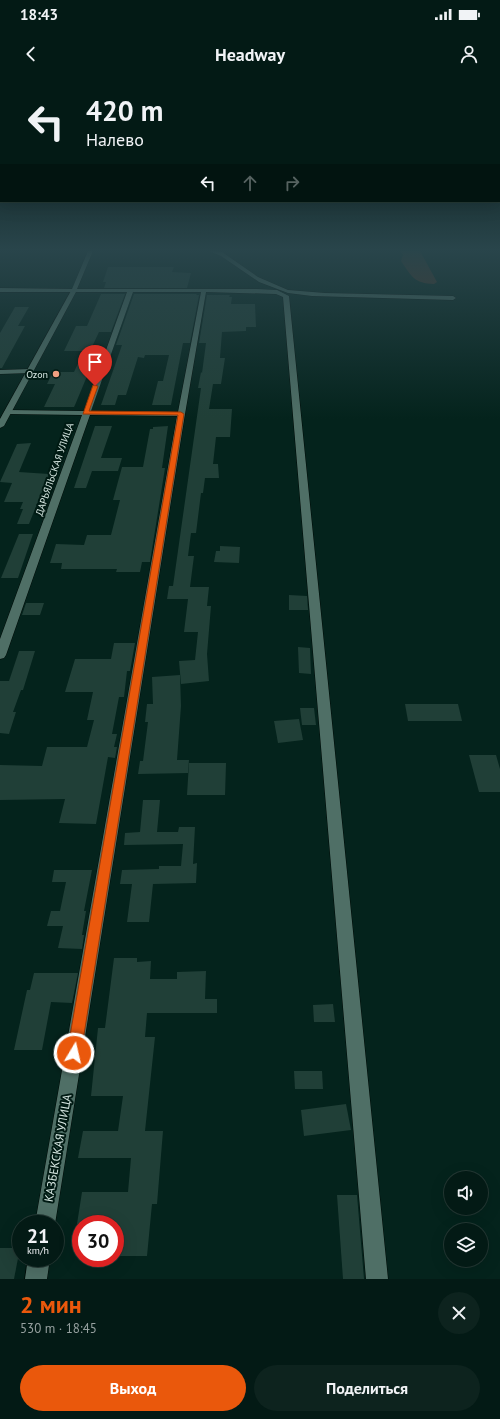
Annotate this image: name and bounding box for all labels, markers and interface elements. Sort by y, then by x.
text: 18:43 [20,5,58,24]
icon: back [20,43,42,65]
text: Headway [215,43,285,66]
icon: person [458,43,480,65]
text: 420 m [86,92,163,129]
icon: left [20,96,72,148]
text: Налево [86,128,144,151]
icon: left [197,172,219,194]
icon: ahead [239,172,261,194]
icon: right [281,172,303,194]
pin [78,345,112,386]
icon: arrive [84,351,106,373]
place label: Ozon [26,368,48,381]
marker: Ozon [51,369,61,379]
street label: ДАРЬЯЛЬСКАЯ УЛИЦА [32,421,77,517]
position arrow [53,1032,95,1074]
street label: КАЗБЕКСКАЯ УЛИЦА [41,1093,74,1203]
map controls [444,1171,488,1267]
button: sound [444,1171,488,1215]
speed limit sign: 30 [72,1215,124,1267]
text: 21 [27,1223,49,1249]
button: layers [444,1223,488,1267]
text: km/h [27,1244,49,1257]
text: 2 мин [20,1289,82,1320]
button: close [438,1292,480,1334]
text: 530 m · 18:45 [20,1320,97,1337]
button: Выход [20,1365,246,1411]
button: Поделиться [254,1365,480,1411]

